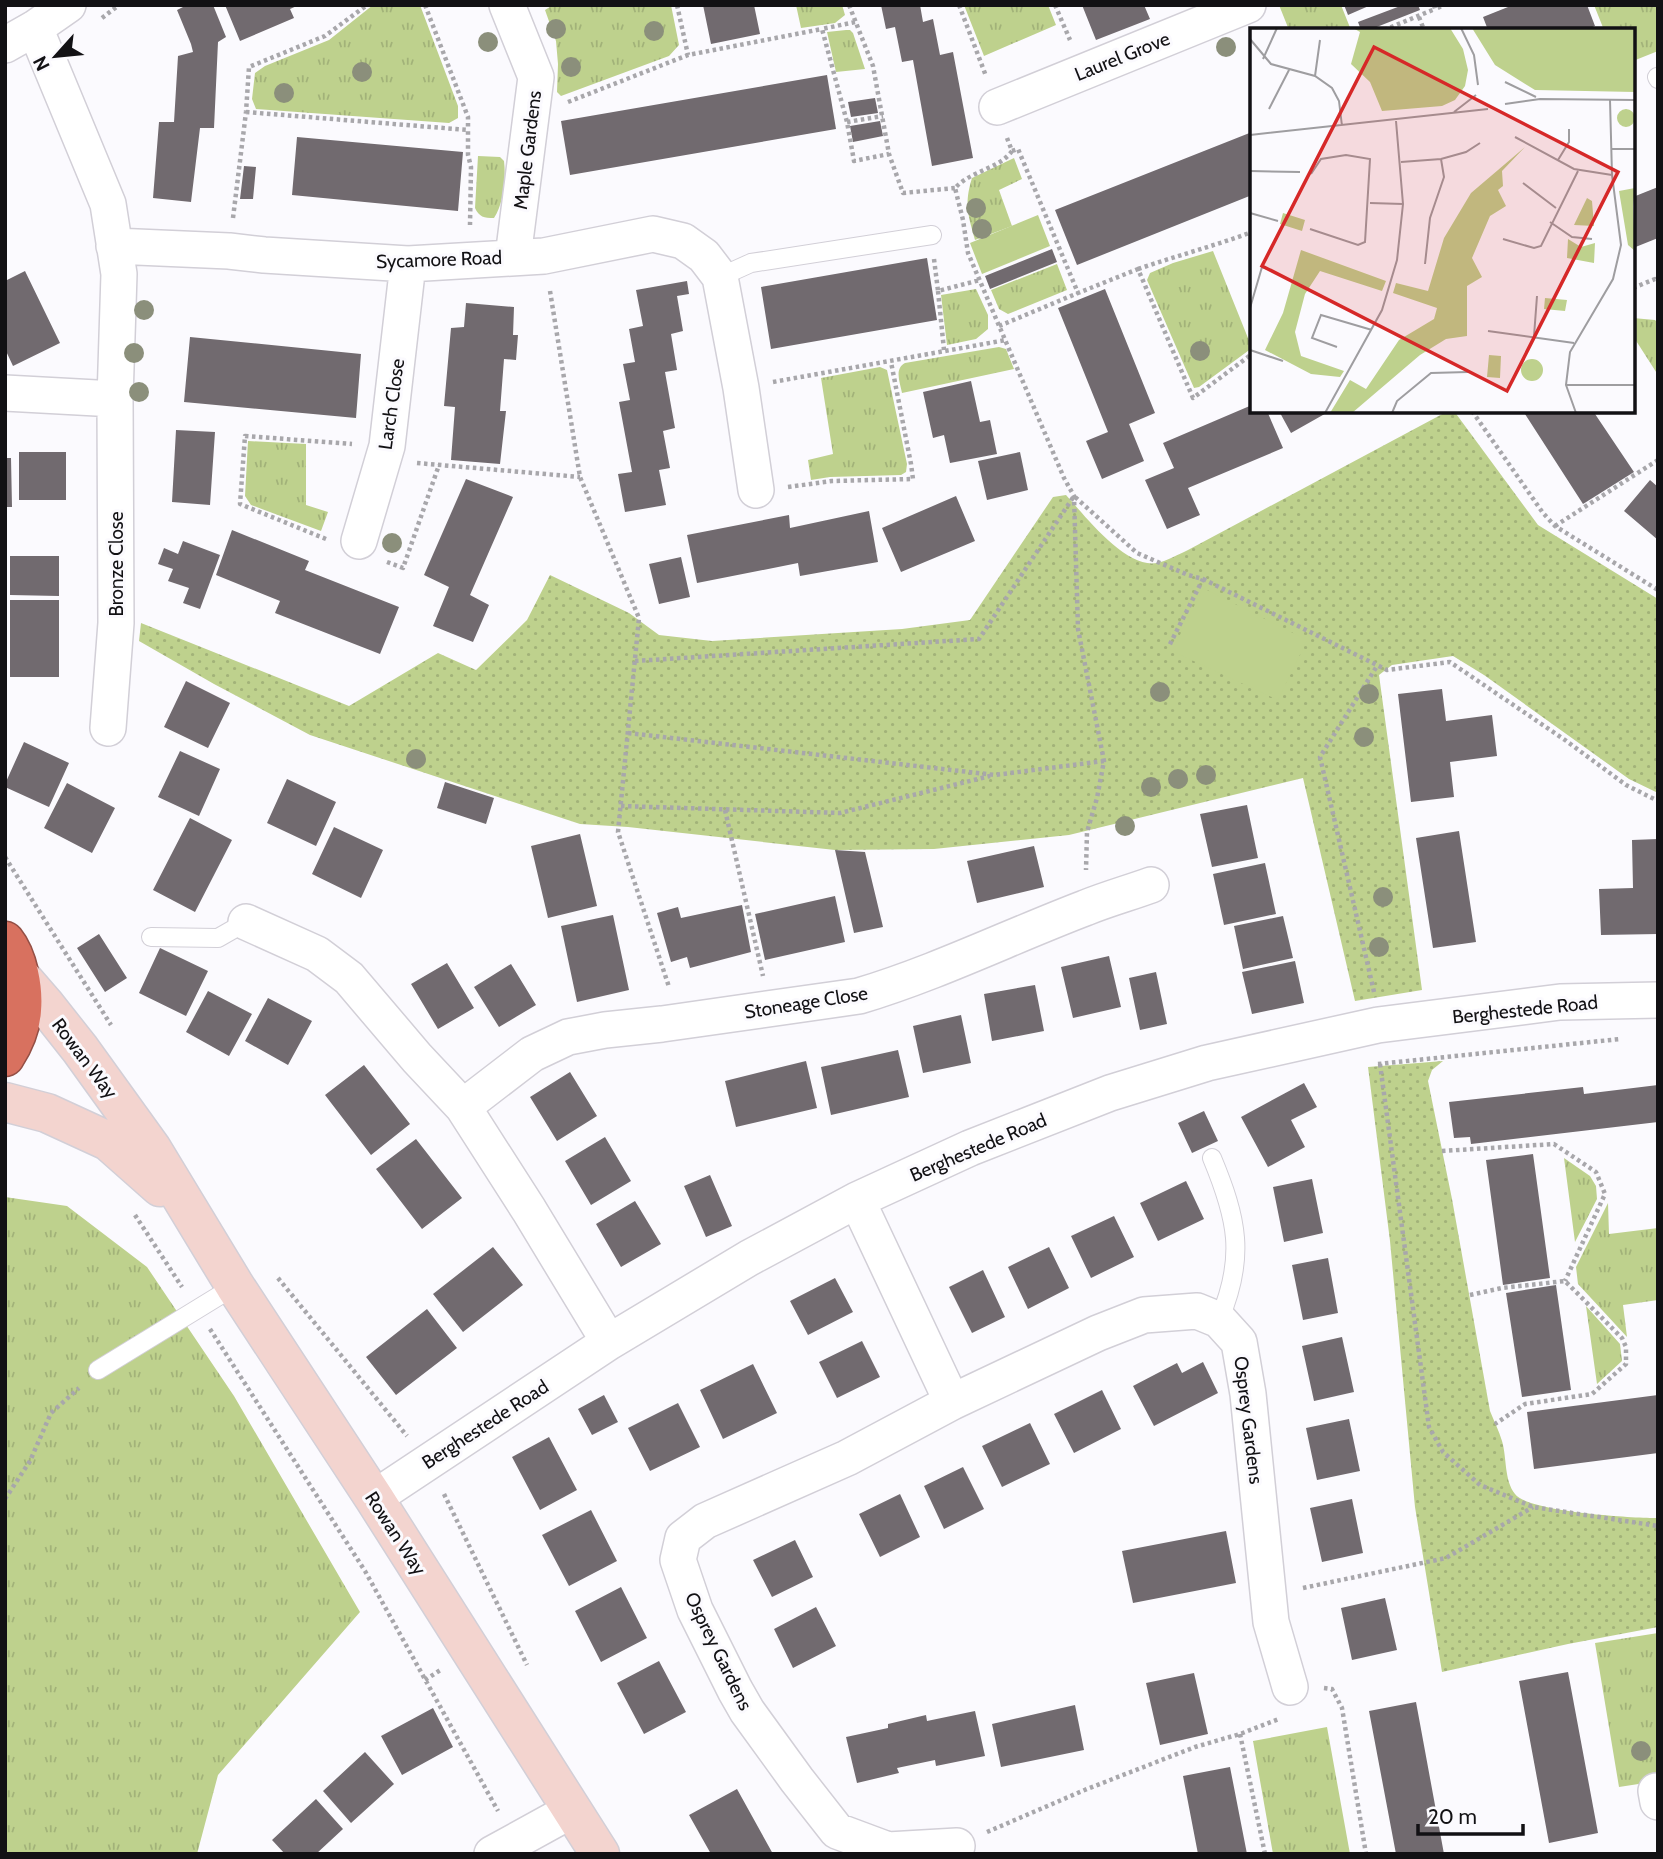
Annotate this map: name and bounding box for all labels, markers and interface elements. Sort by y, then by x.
north arrow [21,21,91,91]
street label: Laurel Grove [1071,27,1173,86]
inset map [1250,28,1635,413]
text: N [28,52,55,75]
street label: Maple Gardens [509,89,546,211]
street label: Sycamore Road [376,246,502,273]
street label: Larch Close [374,357,409,451]
street label: Bronze Close [105,511,128,616]
street label: Stoneage Close [743,981,870,1024]
street label: Berghestede Road [1451,990,1599,1029]
street label: Rowan Way [47,1014,123,1103]
street label: Berghestede Road [906,1108,1050,1187]
street label: Osprey Gardens [1229,1355,1268,1485]
street label: Berghestede Road [418,1375,553,1474]
street label: Rowan Way [360,1487,431,1580]
street label: Osprey Gardens [680,1588,757,1714]
scale bar [1418,1792,1523,1836]
text: 20 m [1428,1804,1477,1829]

